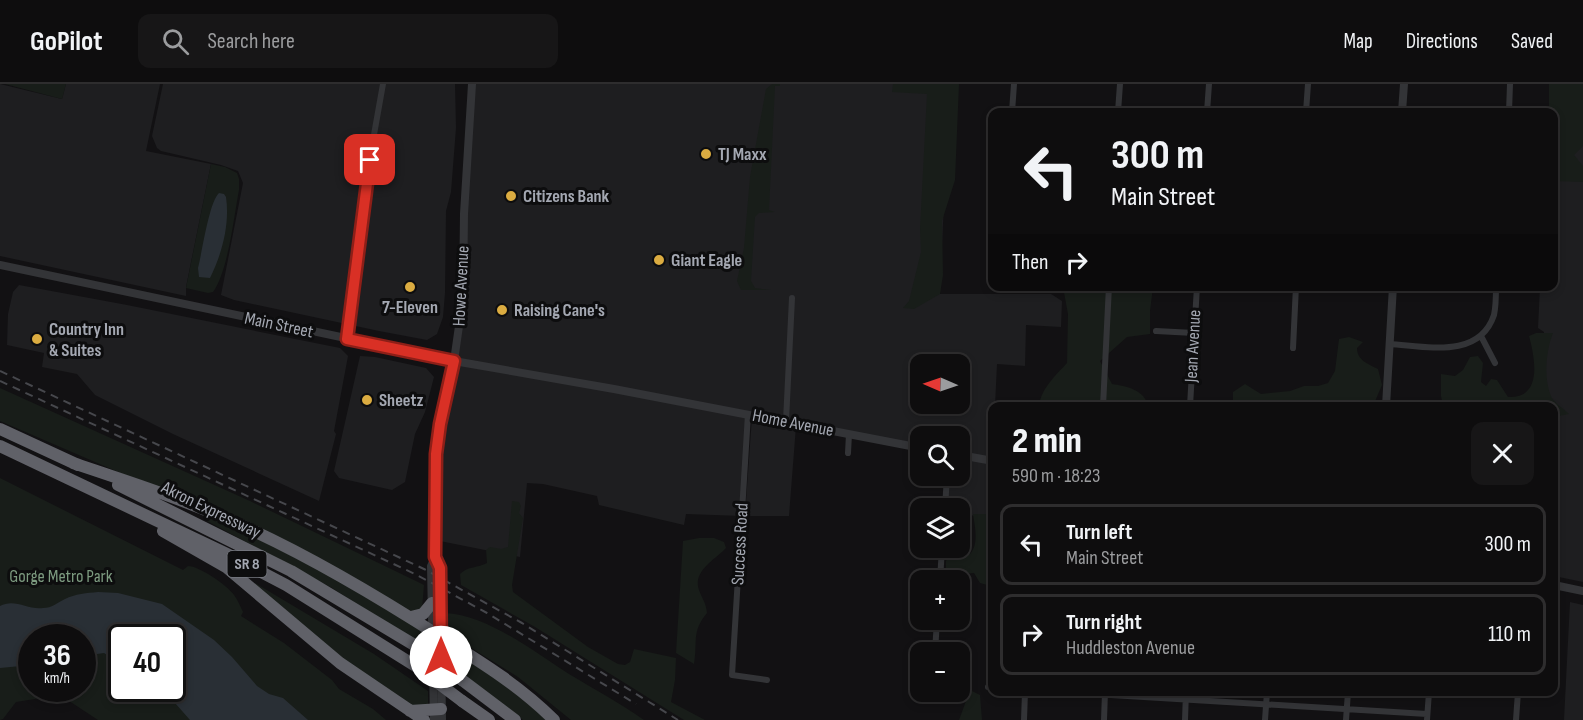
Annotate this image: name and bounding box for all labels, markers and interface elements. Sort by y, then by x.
search box [138,14,558,68]
text: GoPilot [30,25,102,58]
icon: search [159,25,192,58]
text: Search here [207,28,295,55]
text: Map [1343,29,1373,54]
text: Directions [1406,29,1478,54]
text: Saved [1511,29,1553,54]
text: 300 m [1111,130,1204,181]
icon: left [1012,132,1090,210]
pin [344,134,395,185]
icon: arrive [353,143,386,176]
place label: TJ Maxx [718,144,767,165]
marker: TJ Maxx [699,147,713,161]
text: Main Street [1111,181,1215,213]
place label: Citizens Bank [523,186,610,207]
marker: Citizens Bank [504,189,518,203]
street label: Howe Avenue [448,245,474,327]
icon: right [1060,246,1093,279]
text: Then [1012,249,1048,276]
place label: Giant Eagle [671,250,742,271]
marker: Giant Eagle [652,253,666,267]
marker: 7-Eleven [403,280,417,294]
place label: 7-Eleven [382,297,438,318]
place label: Raising Cane's [514,300,605,321]
marker: Raising Cane's [495,303,509,317]
street label: Main Street [243,308,316,343]
street label: Jean Avenue [1181,309,1205,384]
place label: Country Inn & Suites [49,319,124,361]
marker: Country Inn & Suites [30,332,44,346]
north arrow [910,354,970,414]
map controls [910,354,970,702]
place label: Sheetz [379,390,424,411]
marker: Sheetz [360,393,374,407]
street label: Home Avenue [751,405,835,441]
text: 2 min [1012,420,1082,463]
button: close [1471,422,1534,485]
button: search [910,426,970,486]
text: 590 m · 18:23 [1012,464,1100,488]
street label: Akron Expressway [157,476,264,543]
button: layers [910,498,970,558]
street label: Success Road [727,502,753,586]
text: Turn left [1066,519,1132,546]
icon: left [1015,528,1048,561]
text: 300 m [1485,531,1531,558]
text: Main Street [1066,546,1143,570]
road number: SR 8 [228,551,266,577]
park label: Gorge Metro Park [9,566,113,587]
button: + [910,570,970,630]
text: Turn right [1066,609,1142,636]
icon: right [1015,618,1048,651]
text: 110 m [1488,621,1531,648]
speed limit sign: 40 [108,624,186,702]
position arrow [409,625,473,689]
text: Huddleston Avenue [1066,636,1195,660]
text: 36 [43,638,71,674]
button: − [910,642,970,702]
text: km/h [44,669,70,688]

